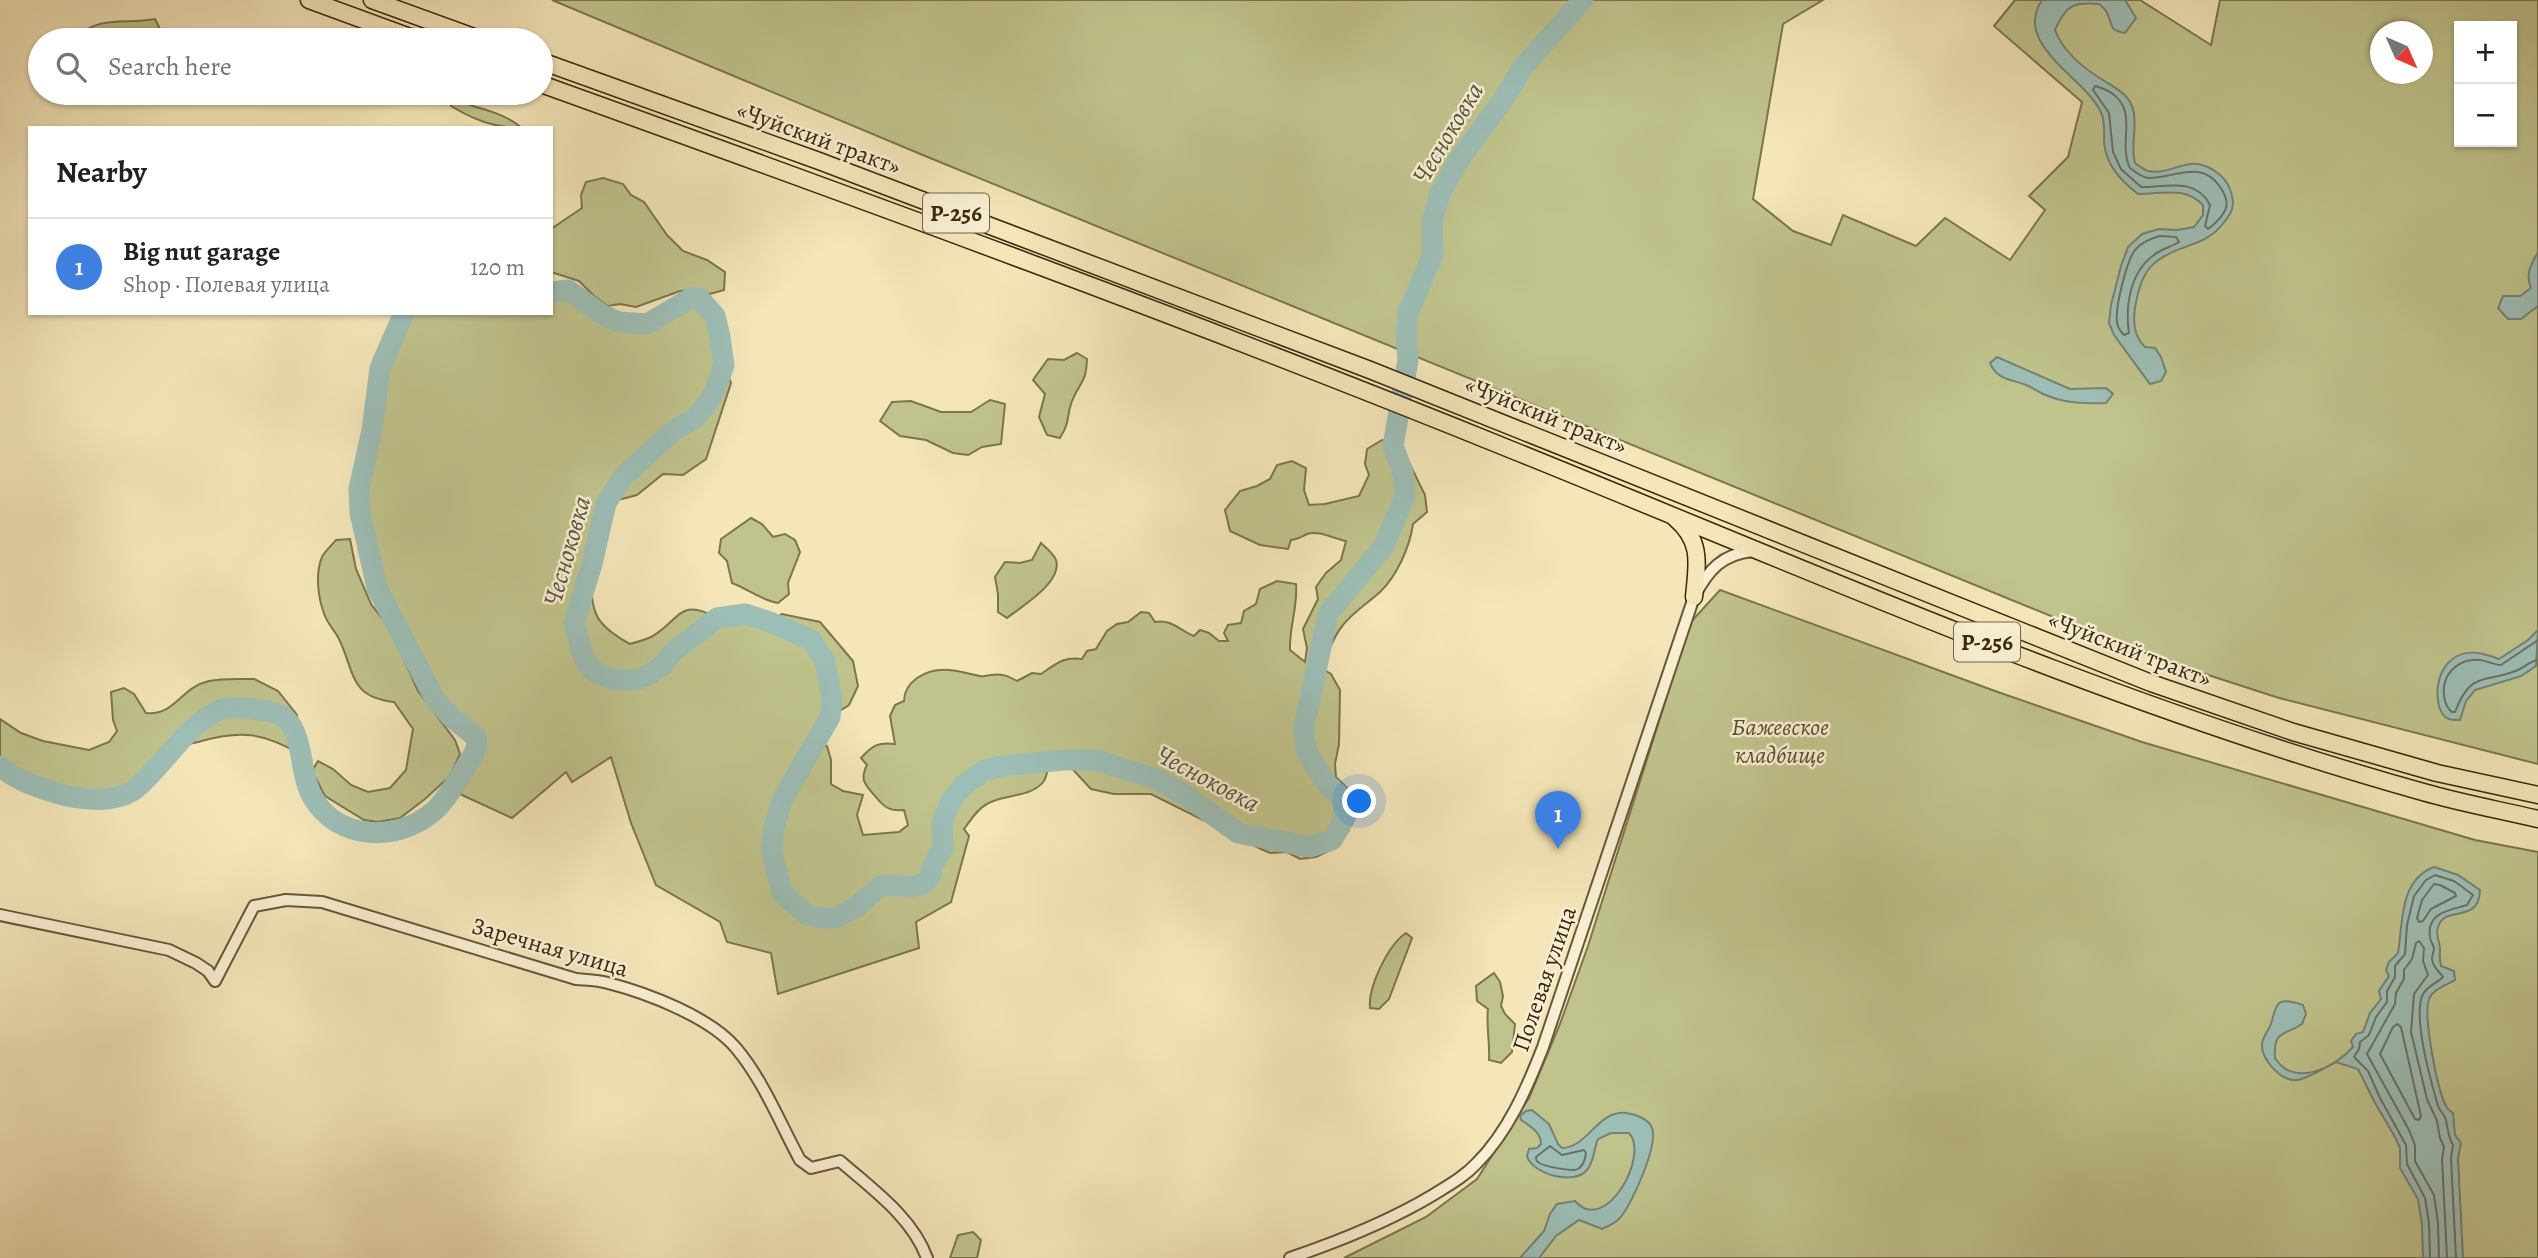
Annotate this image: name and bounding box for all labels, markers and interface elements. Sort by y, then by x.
north arrow [2370,21,2433,84]
map controls [2454,21,2517,147]
button: + [2454,21,2517,84]
search box [28,28,553,105]
icon: search [52,48,90,86]
text: Search here [108,49,232,84]
water label: Чесноковка [1404,76,1492,190]
button: − [2454,84,2517,147]
street label: «Чуйский тракт» [733,94,905,182]
text: Nearby [56,152,147,192]
road number: Р-256 [923,194,989,232]
text: Big nut garage [123,234,280,269]
text: 1 [75,252,83,283]
text: 120 m [470,252,525,283]
text: Shop · Полевая улица [123,269,330,300]
street label: «Чуйский тракт» [1460,368,1632,462]
water label: Чесноковка [535,492,599,610]
street label: «Чуйский тракт» [2044,603,2216,695]
road number: Р-256 [1954,622,2020,662]
park label: Бажевское кладбище [1731,711,1829,771]
water label: Чесноковка [1150,737,1266,821]
your location [1342,784,1376,818]
pin: 1 [1535,791,1581,849]
street label: Полевая улица [1504,902,1584,1056]
street label: Заречная улица [468,909,632,985]

